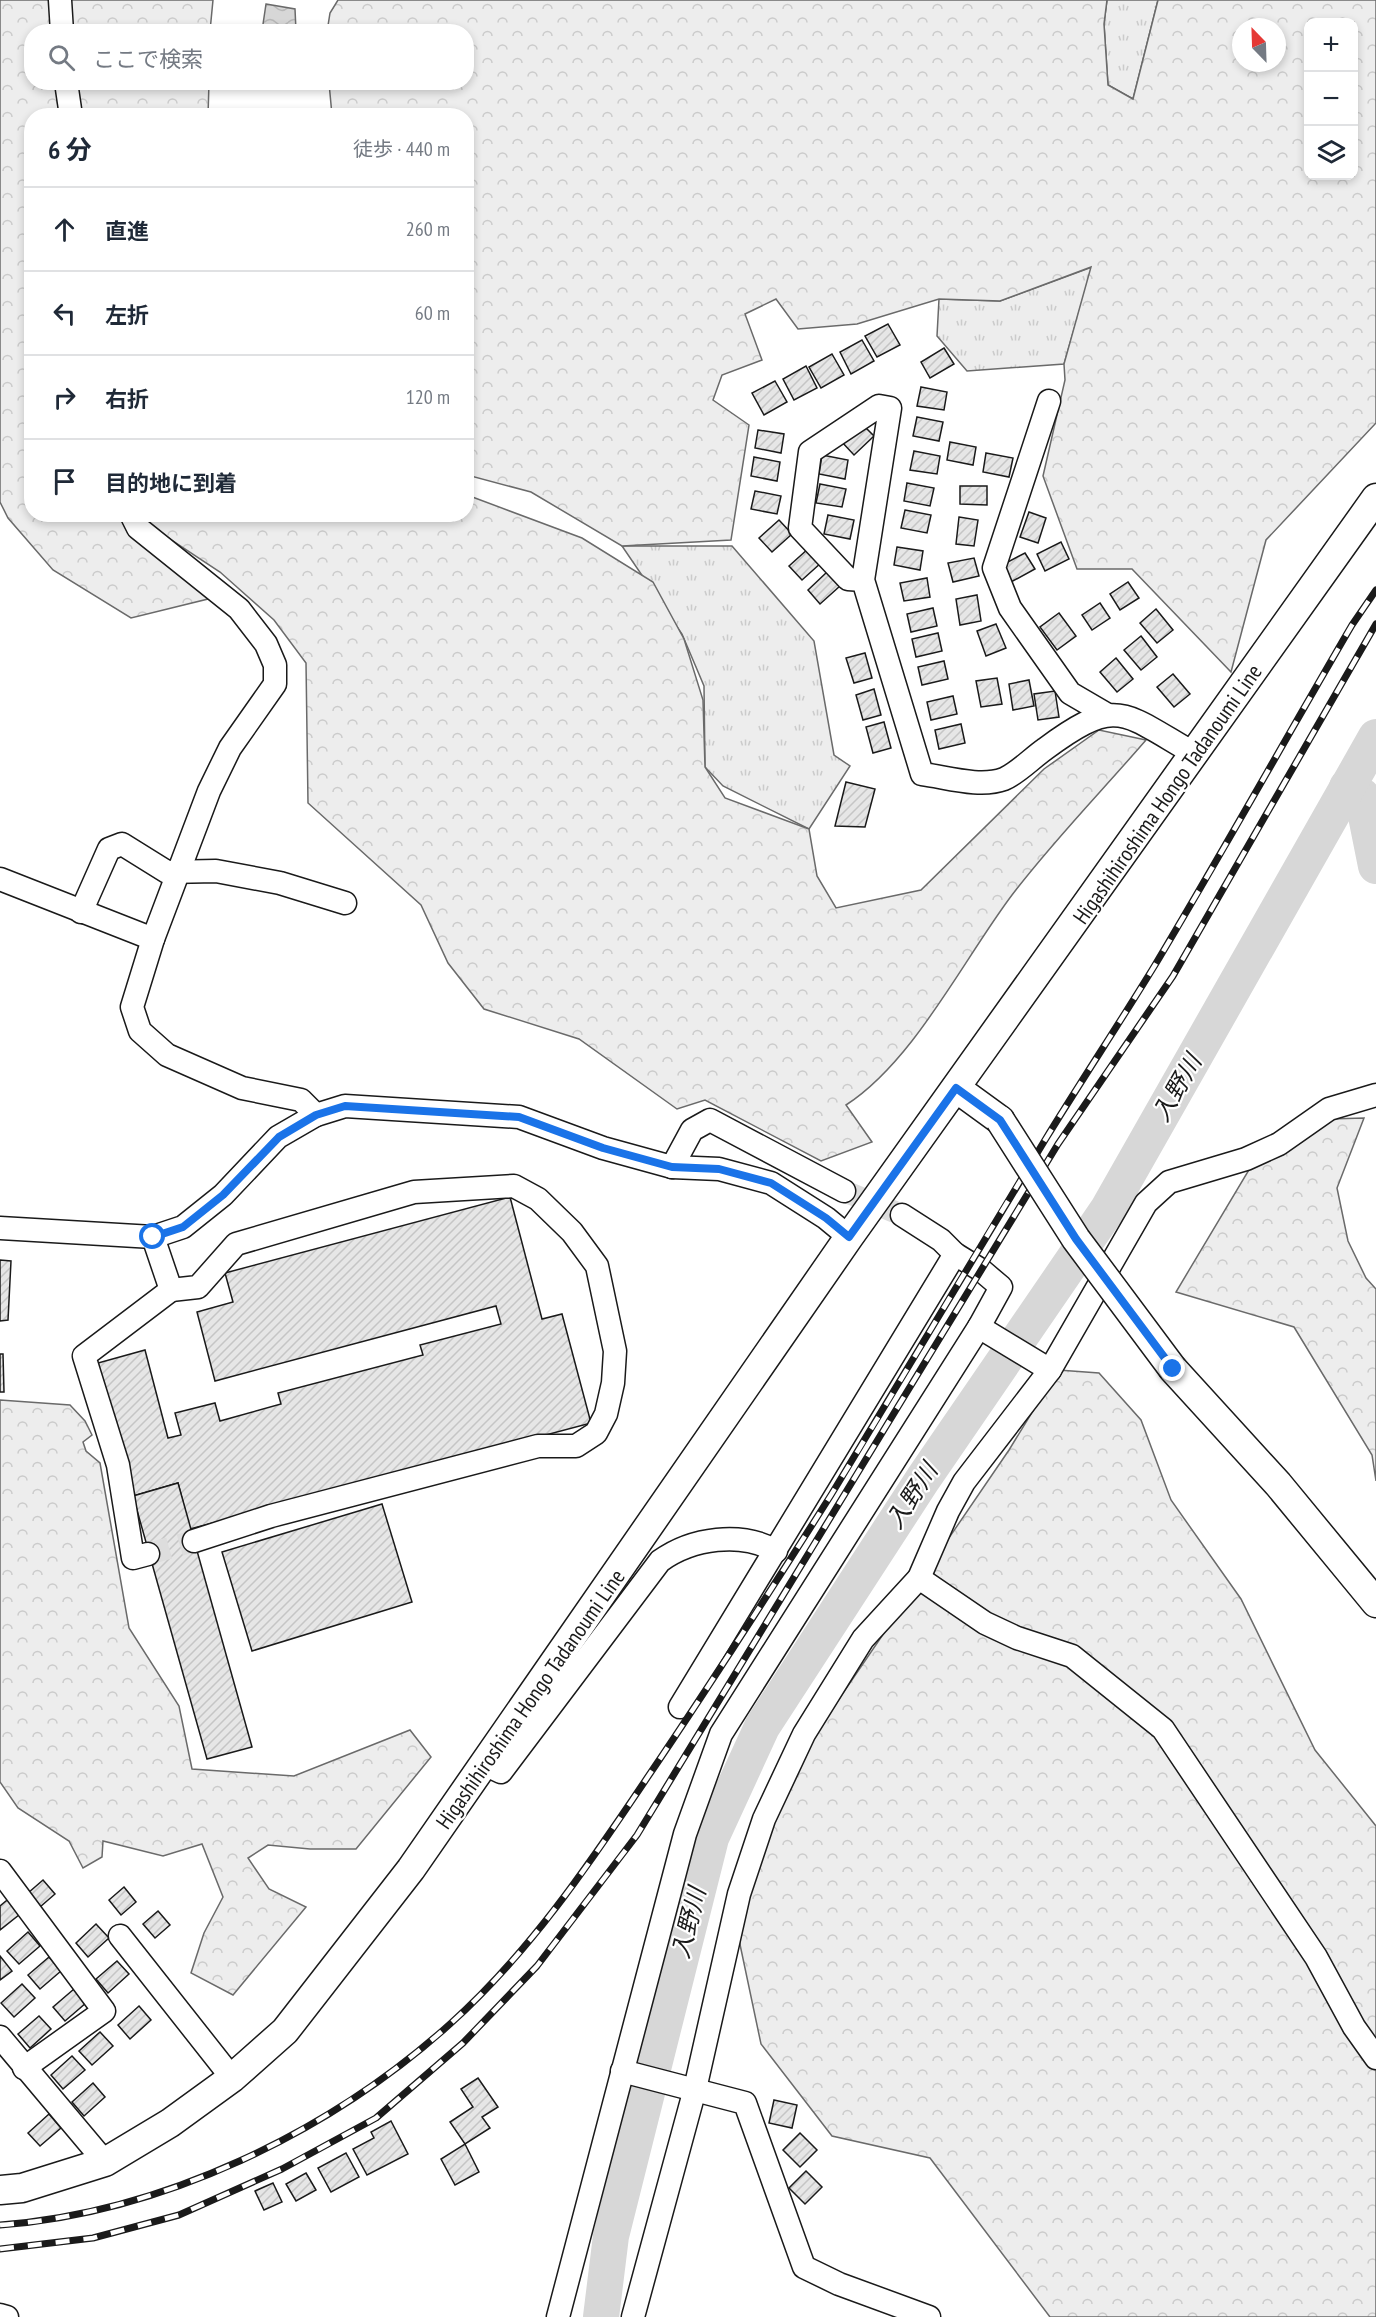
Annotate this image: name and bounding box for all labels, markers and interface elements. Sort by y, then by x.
north arrow [1232,18,1286,72]
map controls [1304,18,1358,180]
button: + [1304,18,1358,72]
search box [24,24,474,90]
icon: search [45,41,78,74]
text: ここで検索 [93,45,203,73]
button: − [1304,72,1358,126]
button: layers [1304,126,1358,180]
text: 6 分 [48,133,92,166]
text: 徒歩 · 440 m [353,136,450,162]
icon: ahead [48,213,81,246]
text: 260 m [406,216,450,242]
text: 直進 [105,217,149,245]
icon: left [48,297,81,330]
text: 60 m [415,300,450,326]
text: 左折 [105,301,149,329]
icon: right [48,381,81,414]
text: 120 m [406,384,450,410]
text: 右折 [105,385,149,413]
icon: arrive [48,465,81,498]
text: 目的地に到着 [105,469,237,497]
street label: Higashihiroshima Hongo Tadanoumi Line [1066,659,1268,929]
water label: 入野川 [1145,1046,1209,1127]
route start [139,1223,165,1249]
route end [1159,1355,1185,1381]
water label: 入野川 [879,1455,946,1534]
street label: Higashihiroshima Hongo Tadanoumi Line [429,1564,631,1834]
water label: 入野川 [665,1881,713,1962]

